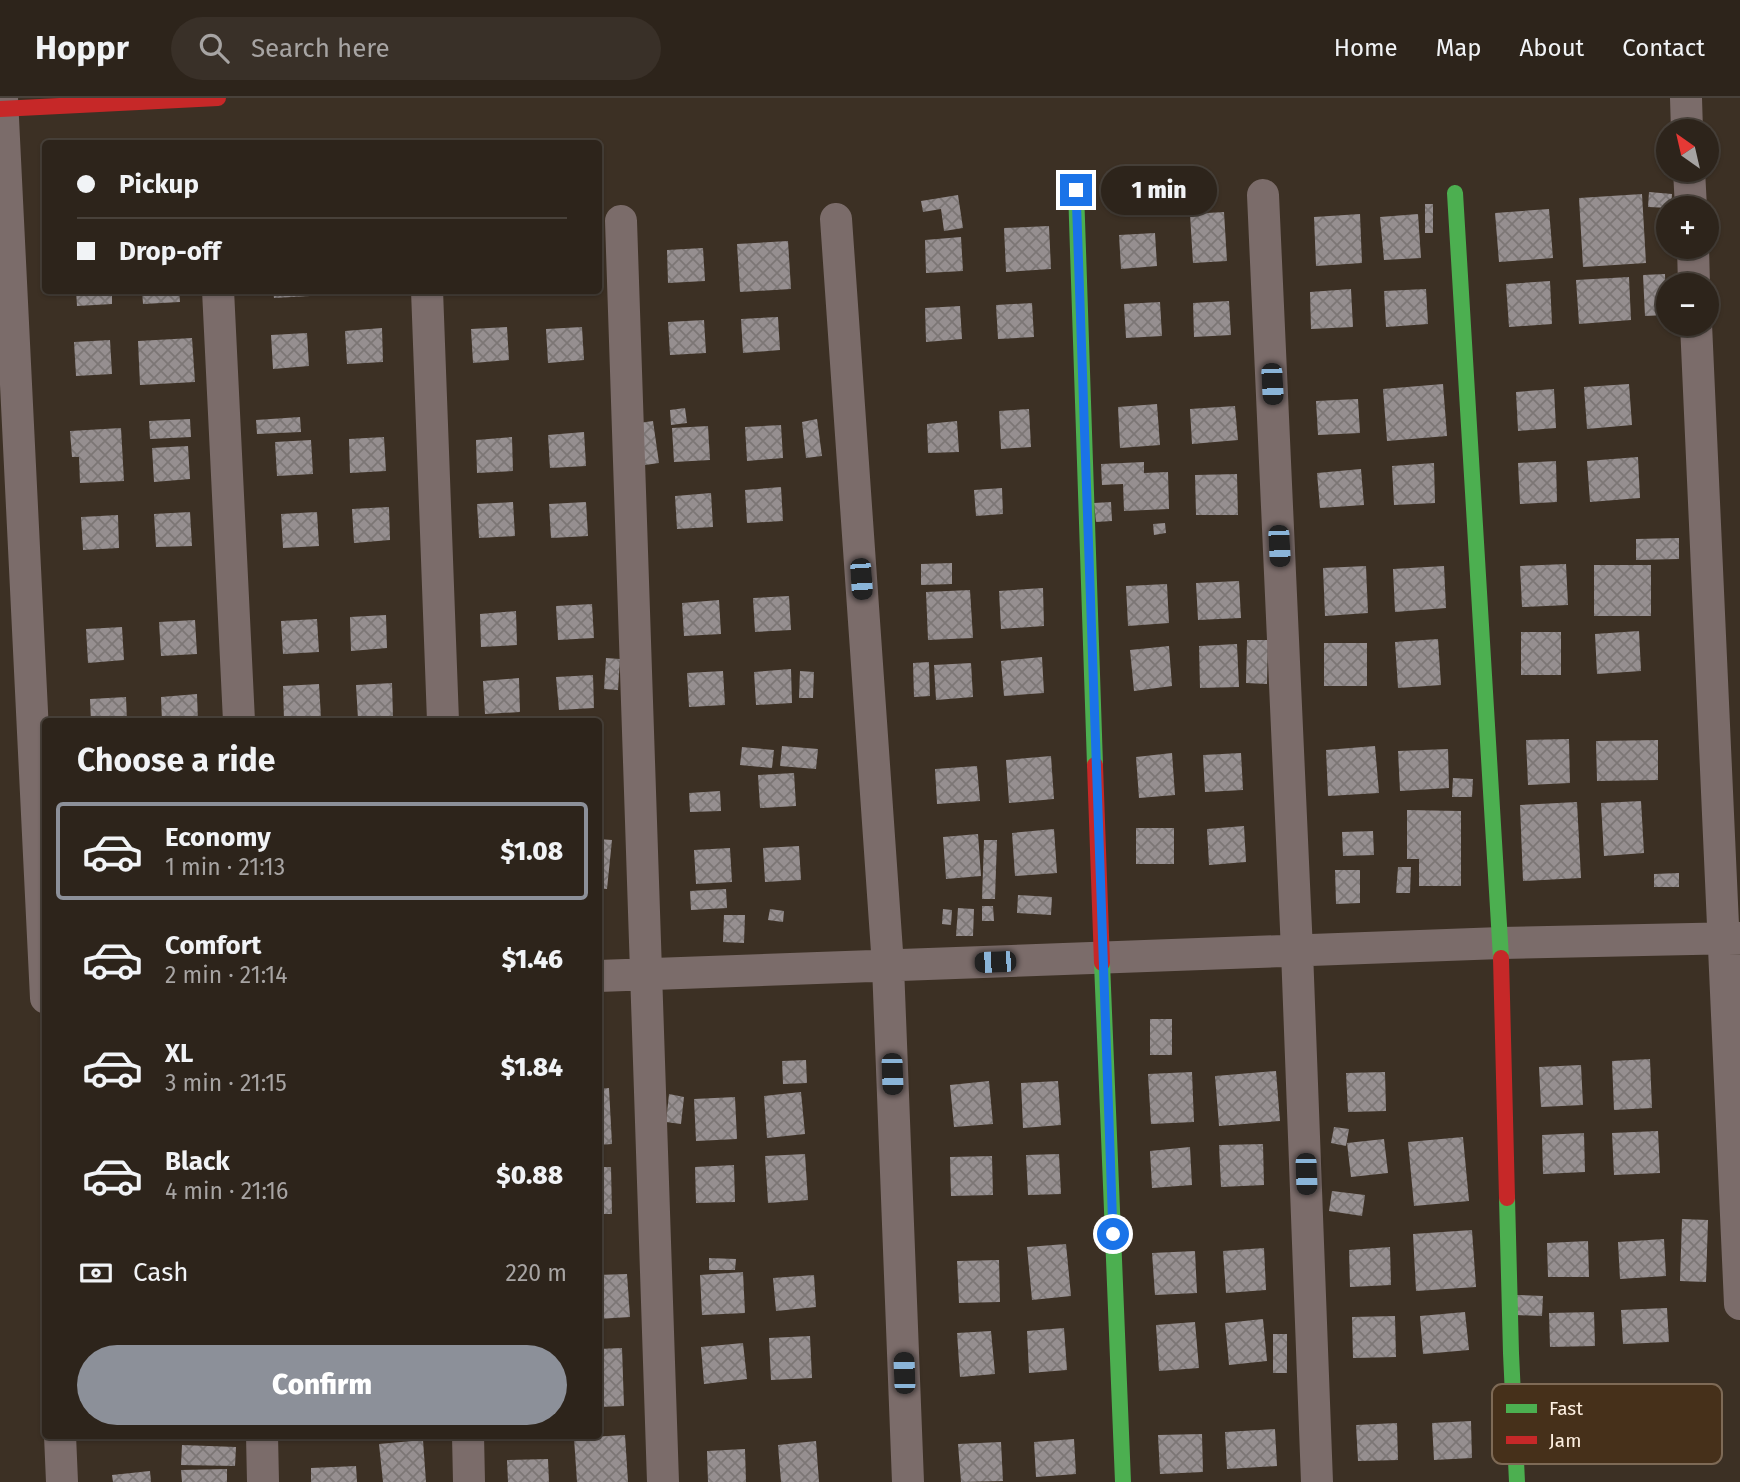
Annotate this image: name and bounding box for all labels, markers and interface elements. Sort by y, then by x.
search box [171,17,661,80]
text: Hoppr [35,28,129,68]
icon: search [195,29,233,67]
text: Search here [251,33,390,64]
text: Home [1334,34,1398,62]
text: Map [1436,34,1482,62]
text: About [1520,34,1584,62]
text: Contact [1622,34,1705,62]
north arrow [1656,119,1718,182]
map controls [1656,119,1719,336]
callout: 1 min [1100,166,1216,214]
text: Pickup [119,169,199,200]
route end [1060,174,1092,206]
text: 1 min [1131,176,1187,204]
button: + [1656,196,1719,259]
text: Drop-off [119,236,221,267]
button: − [1656,273,1719,336]
car [1261,362,1284,406]
car [1268,524,1291,568]
car [850,557,873,601]
text: Choose a ride [77,741,275,779]
icon: car [81,820,144,883]
text: Economy [165,822,271,853]
text: $1.08 [501,836,563,867]
text: 1 min · 21:13 [165,853,285,881]
icon: car [81,928,144,991]
text: Comfort [165,930,261,961]
text: $1.46 [502,944,563,975]
car [974,951,1017,973]
text: 2 min · 21:14 [165,961,287,989]
icon: car [81,1036,144,1099]
text: XL [165,1038,193,1069]
text: $1.84 [501,1052,563,1083]
car [881,1053,904,1095]
text: 3 min · 21:15 [165,1069,287,1097]
icon: car [81,1144,144,1207]
text: Black [165,1146,230,1177]
car [1295,1153,1318,1195]
text: $0.88 [496,1160,563,1191]
text: 4 min · 21:16 [165,1177,288,1205]
route start [1097,1218,1129,1250]
icon: cash [77,1254,115,1292]
text: Cash [133,1257,189,1288]
text: 220 m [506,1259,567,1287]
button: Confirm [77,1345,567,1425]
car [893,1352,916,1394]
legend [1492,1384,1722,1464]
text: Fast [1549,1397,1583,1420]
text: Jam [1549,1429,1581,1452]

